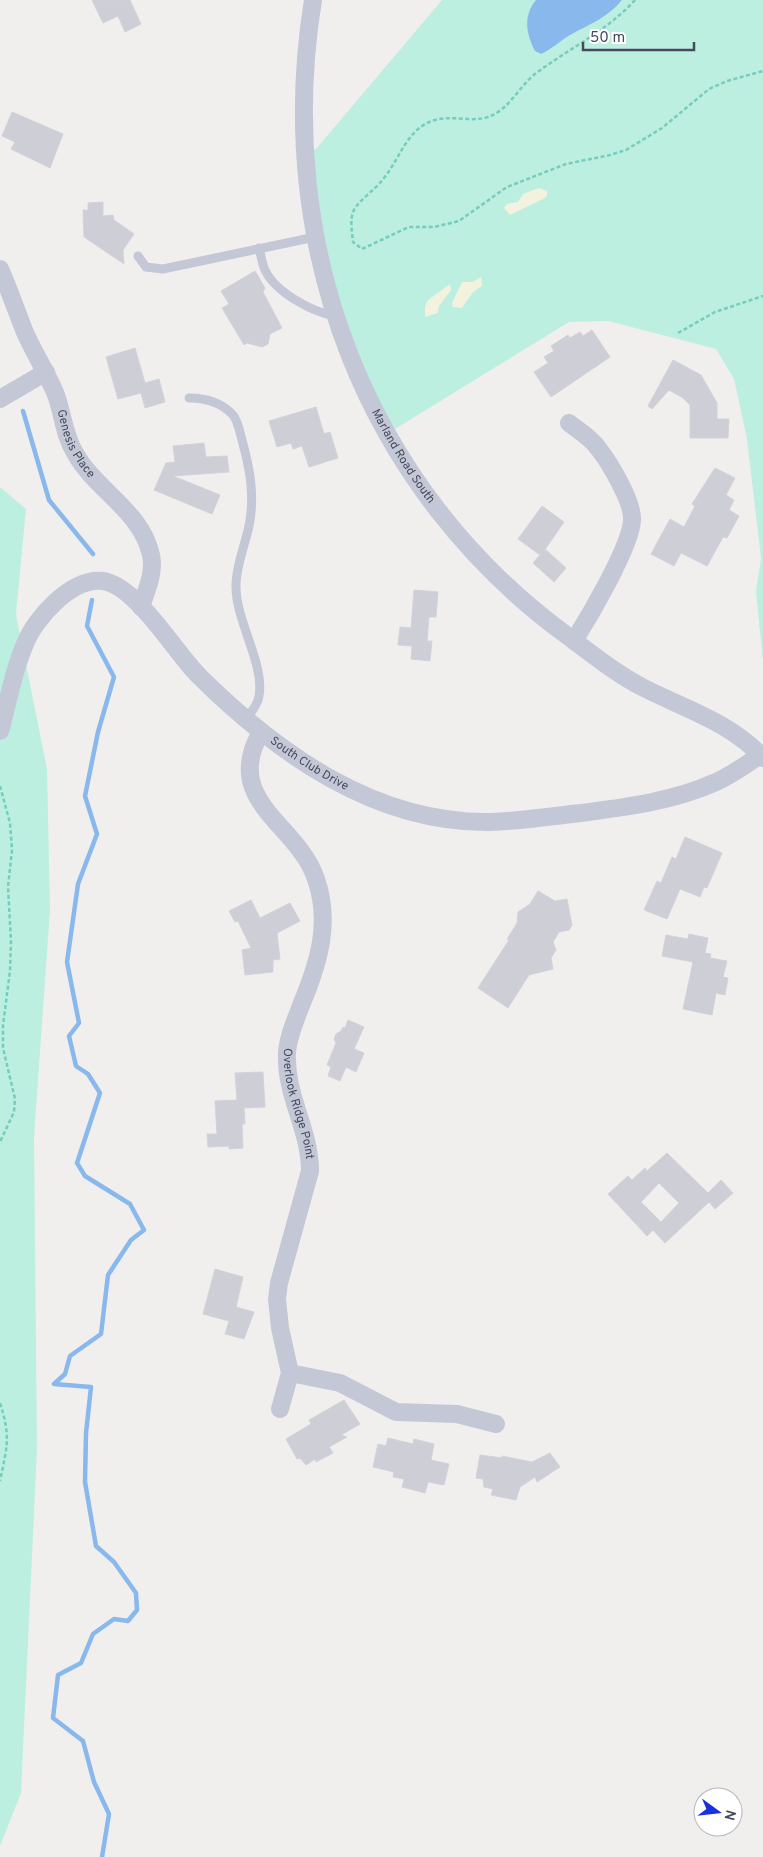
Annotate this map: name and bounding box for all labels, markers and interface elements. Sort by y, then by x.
scale bar [583,20,694,52]
text: 50 m [590,29,625,48]
street label: Marland Road South [367,406,438,507]
street label: Genesis Place [53,408,98,482]
street label: South Club Drive [267,733,351,795]
street label: Overlook Ridge Point [279,1047,317,1160]
north arrow [693,1787,743,1837]
text: N [720,1808,739,1822]

